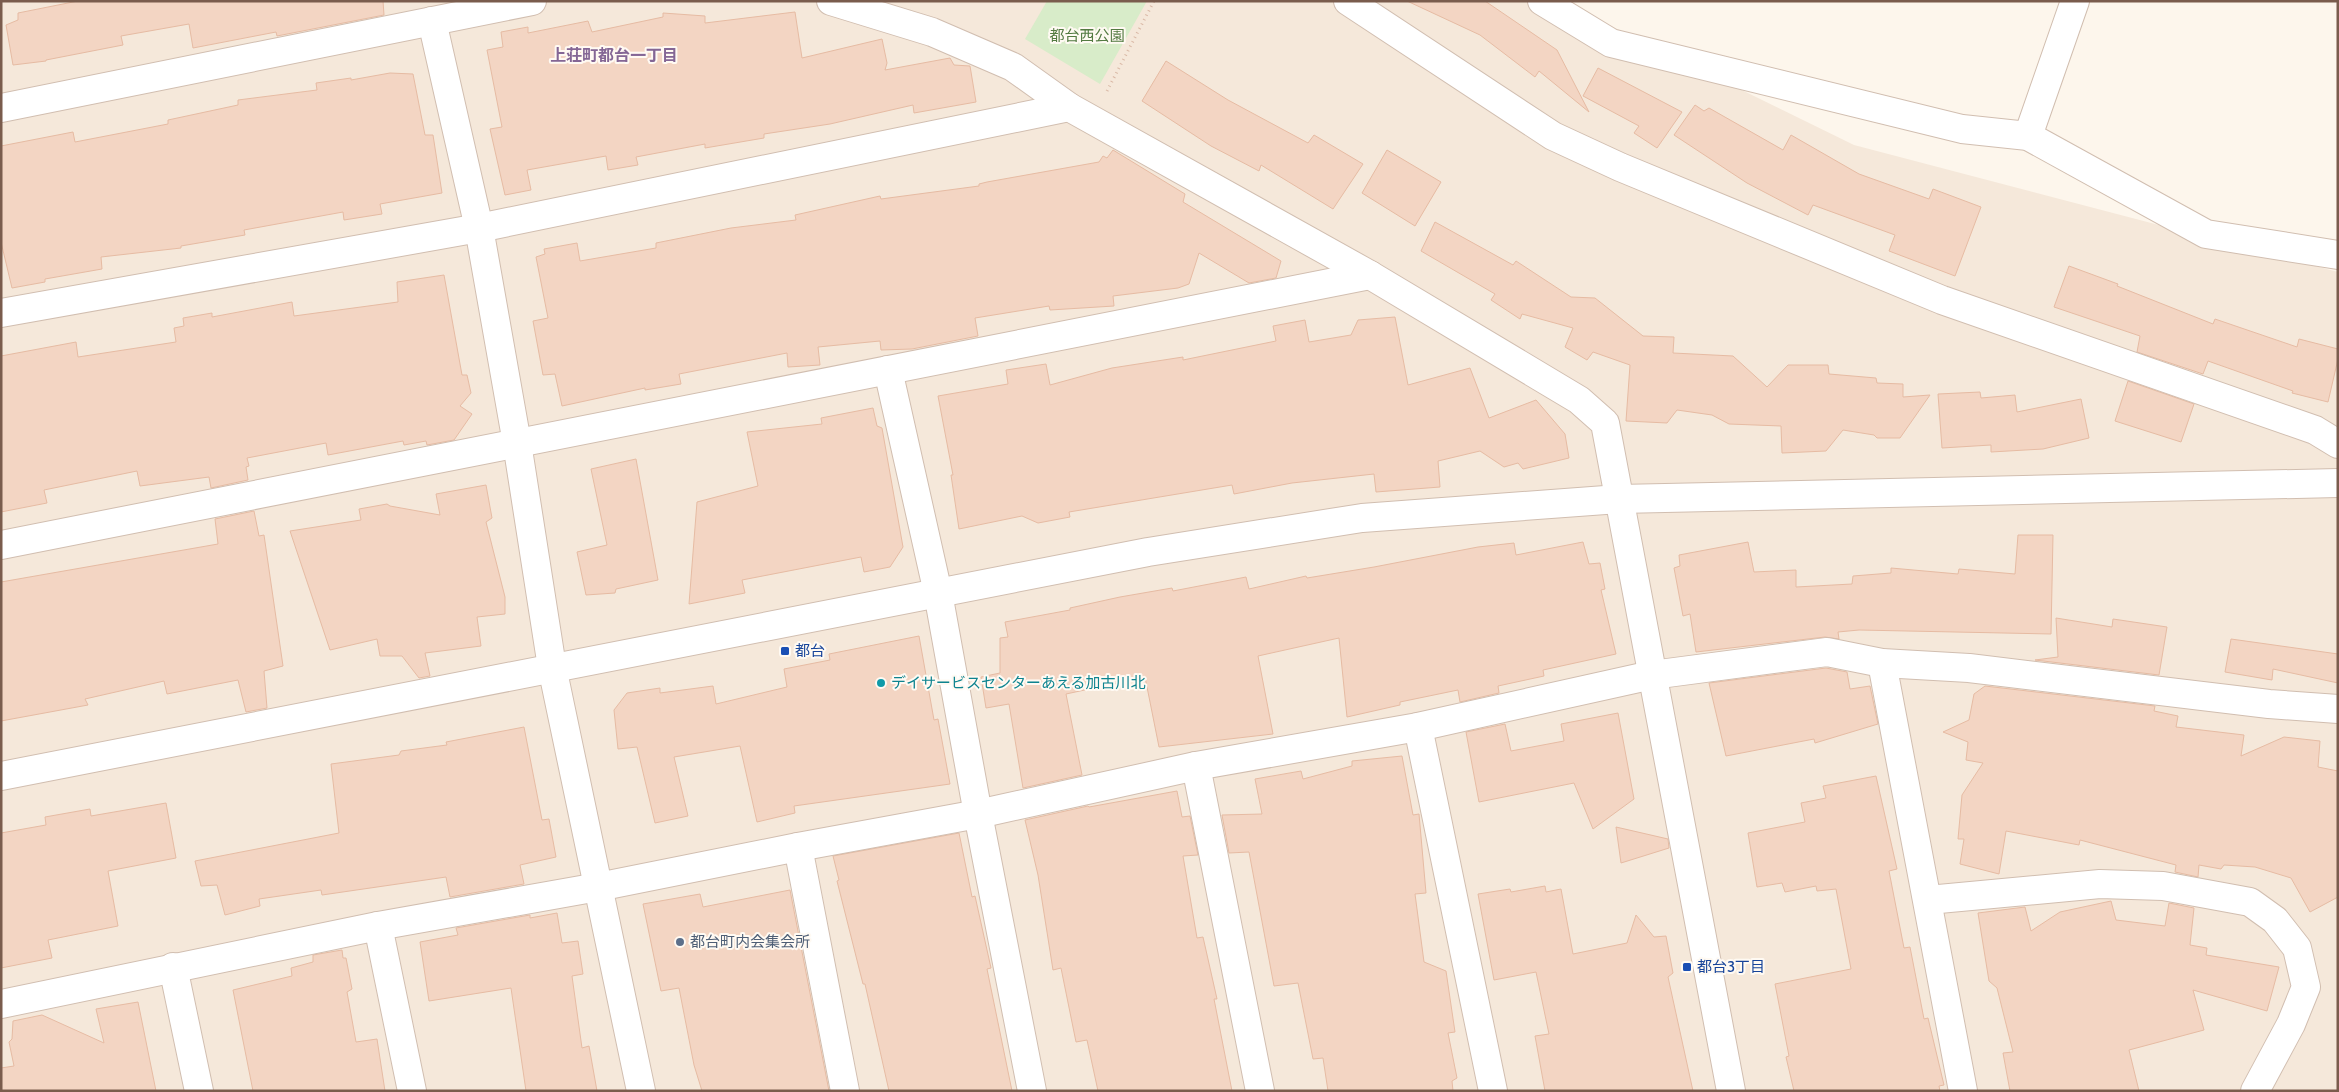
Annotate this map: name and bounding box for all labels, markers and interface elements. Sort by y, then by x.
park label: 都台西公園 [1049,27,1125,45]
district label: 上荘町都台一丁目 [550,46,678,65]
place label: 都台 [795,642,825,660]
marker: 都台 [779,645,791,657]
place label: デイサービスセンターあえる加古川北 [891,674,1146,692]
marker: デイサービスセンターあえる加古川北 [875,677,887,689]
place label: 都台町内会集会所 [690,933,810,951]
marker: 都台町内会集会所 [674,936,686,948]
place label: 都台3丁目 [1697,958,1765,976]
marker: 都台3丁目 [1681,961,1693,973]

